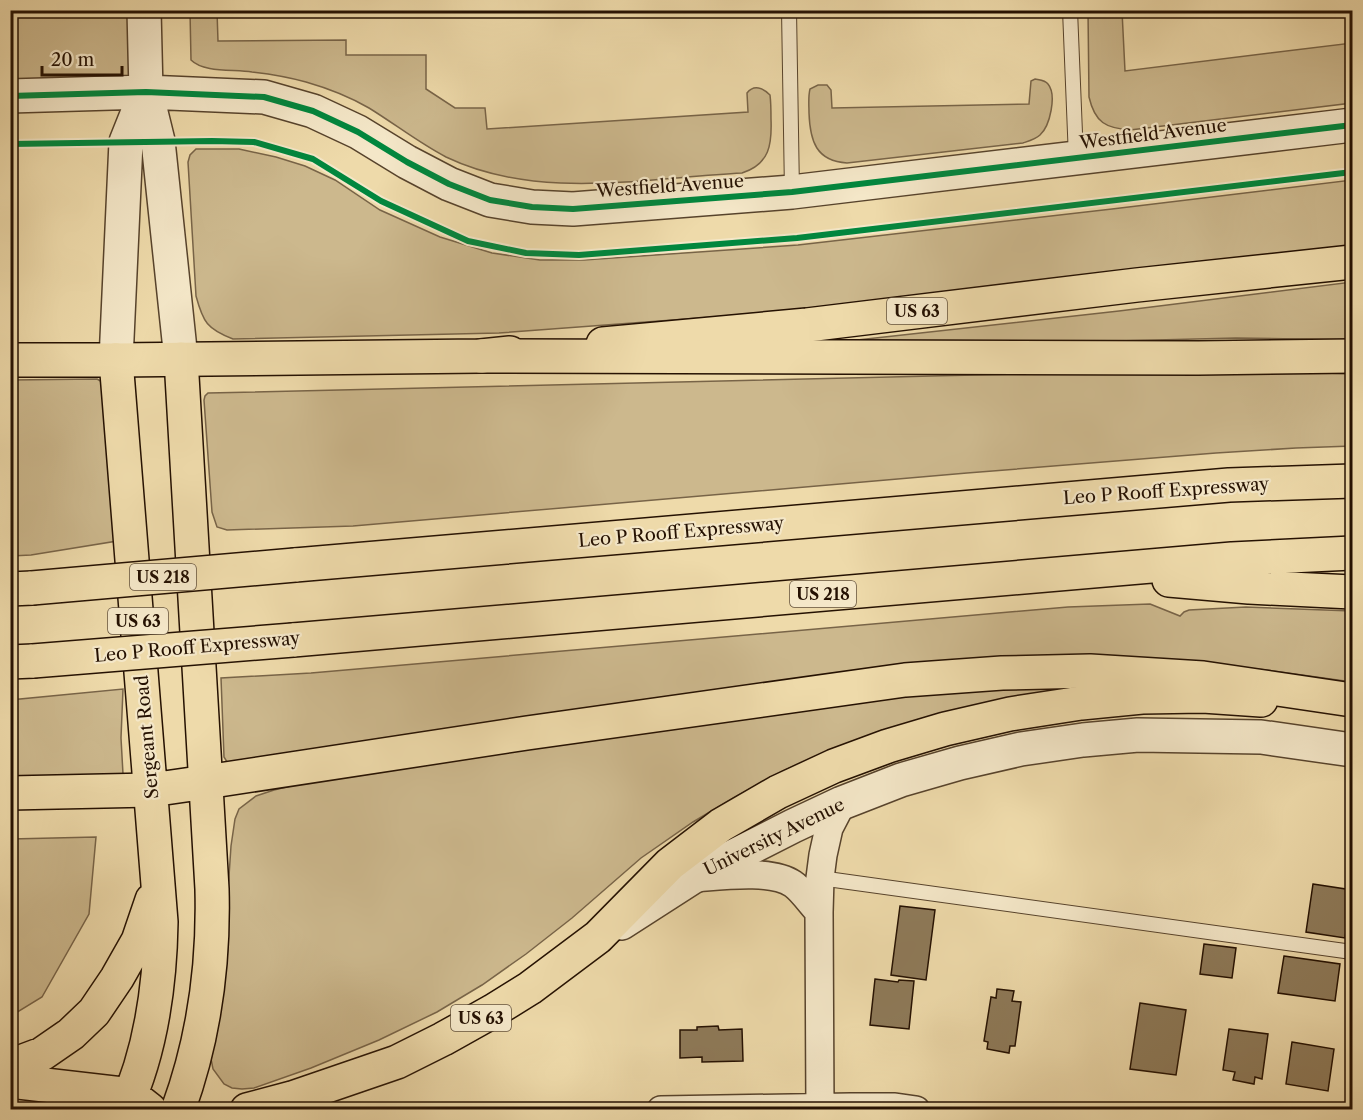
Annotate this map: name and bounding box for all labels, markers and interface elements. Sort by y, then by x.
scale bar [42,39,122,77]
text: 20 m [51,49,95,71]
street label: Westfield Avenue [1077,114,1228,154]
street label: Westfield Avenue [594,170,745,202]
road number: US 63 [887,298,947,324]
street label: Leo P Rooff Expressway [1062,473,1271,509]
street label: Leo P Rooff Expressway [577,512,786,552]
road number: US 218 [130,564,196,590]
road number: US 218 [790,581,856,607]
road number: US 63 [108,608,168,634]
street label: Leo P Rooff Expressway [93,627,302,667]
street label: Sergeant Road [131,674,163,800]
street label: University Avenue [700,793,848,881]
road number: US 63 [451,1005,511,1031]

